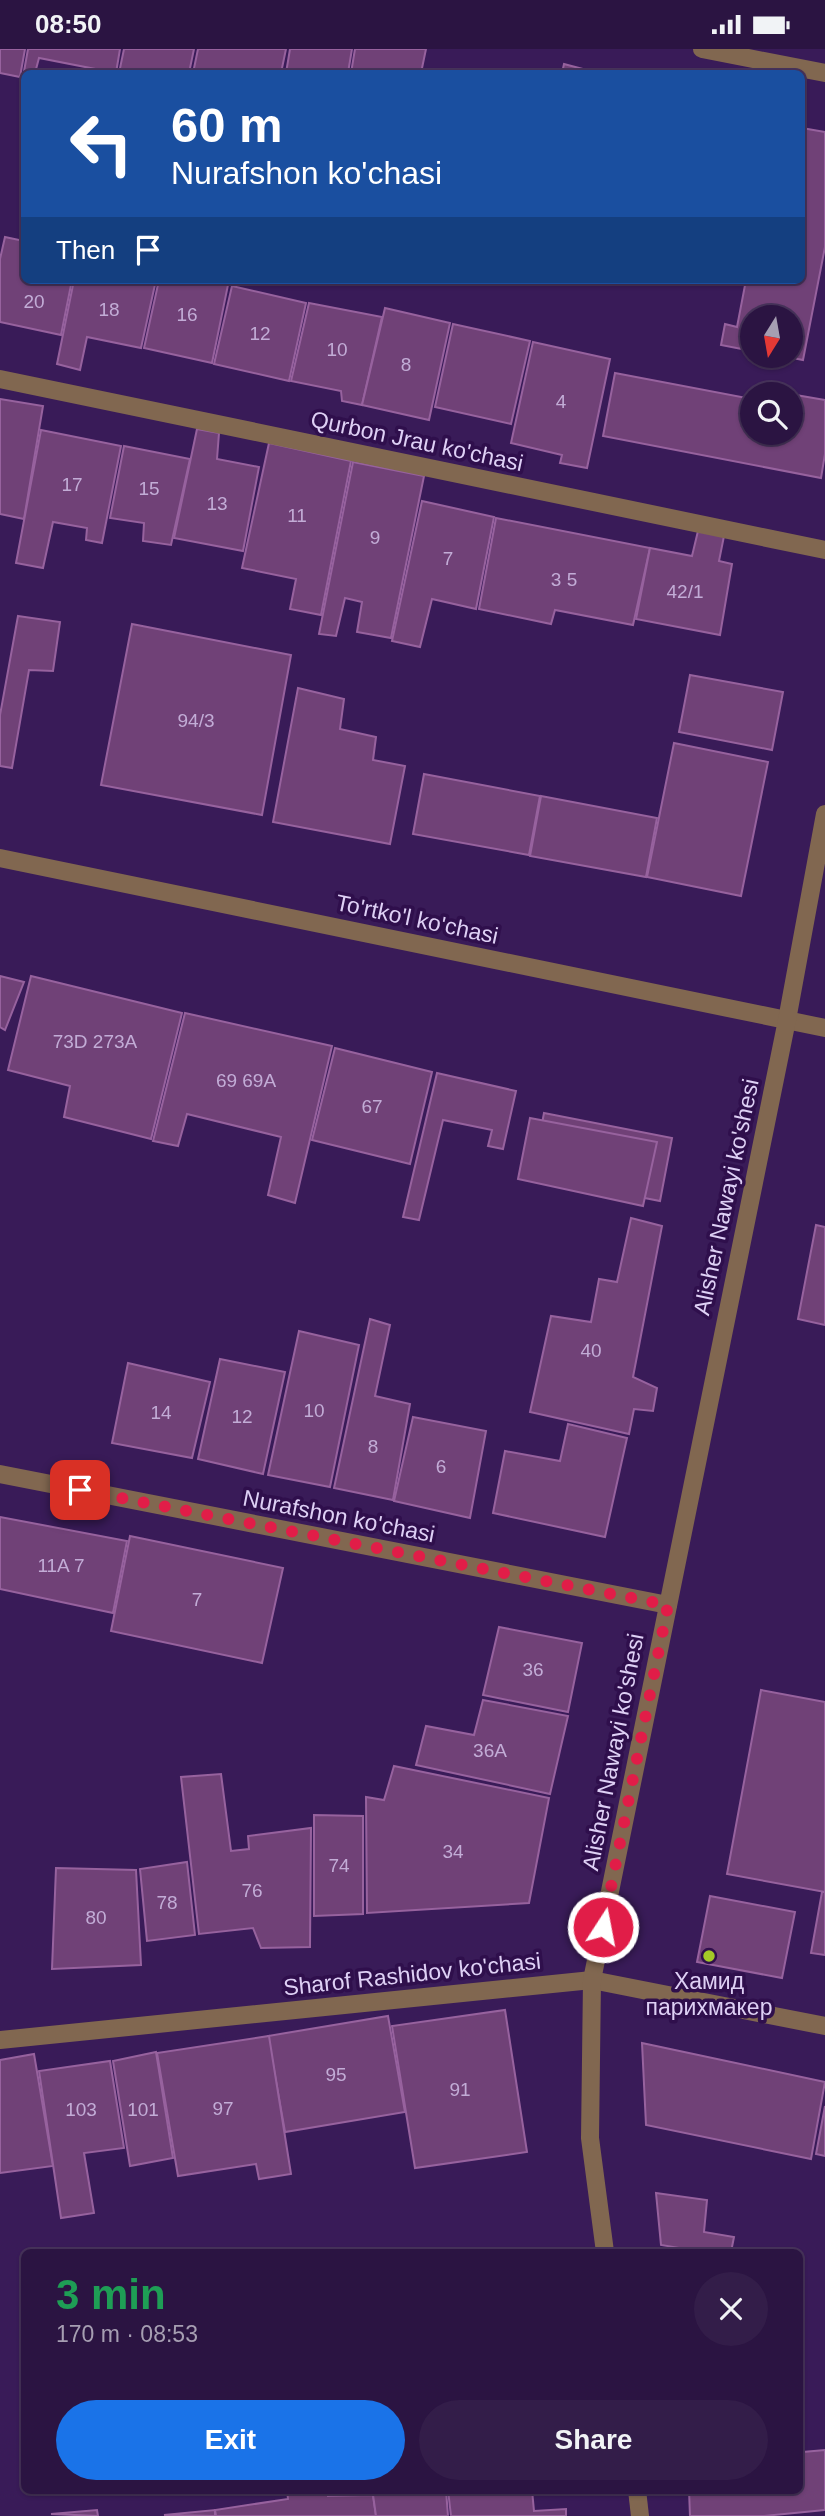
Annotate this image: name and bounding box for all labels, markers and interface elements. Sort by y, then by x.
text: 08:50 [35,9,102,39]
icon: left [56,98,147,189]
text: 60 m [171,98,283,152]
text: Nurafshon ko'chasi [171,155,442,191]
icon: arrive [129,231,167,269]
text: Then [56,235,115,265]
house number: 20 [23,291,45,312]
house number: 18 [98,299,120,320]
house number: 16 [176,304,198,325]
north arrow [740,305,803,367]
map controls [740,305,803,445]
house number: 12 [249,323,271,344]
house number: 10 [326,339,348,360]
house number: 8 [401,354,411,375]
button: search [740,382,803,445]
house number: 4 [556,391,567,412]
street label: Qurbon Jrau ko'chasi [308,406,526,476]
house number: 17 [61,474,83,495]
house number: 15 [138,478,160,499]
house number: 13 [206,493,228,514]
house number: 11 [287,505,307,526]
house number: 9 [370,527,380,548]
house number: 7 [443,548,453,569]
house number: 3 5 [551,569,577,590]
house number: 42/1 [667,581,703,602]
house number: 94/3 [178,710,214,731]
street label: To'rtko'l ko'chasi [333,889,501,949]
house number: 73D 273A [53,1031,138,1052]
house number: 69 69A [216,1070,276,1091]
street label: Alisher Nawayi ko'shesi [688,1076,764,1318]
house number: 67 [361,1096,383,1117]
house number: 40 [580,1340,602,1361]
house number: 10 [303,1400,325,1421]
house number: 14 [150,1402,172,1423]
house number: 12 [231,1406,253,1427]
house number: 8 [368,1436,378,1457]
house number: 6 [436,1456,446,1477]
pin [50,1460,110,1520]
icon: arrive [61,1471,99,1509]
street label: Nurafshon ko'chasi [241,1485,437,1547]
house number: 11A 7 [37,1555,85,1576]
house number: 7 [192,1589,202,1610]
street label: Alisher Nawayi ko'shesi [577,1631,649,1873]
house number: 36 [522,1659,544,1680]
house number: 36A [473,1740,507,1761]
house number: 34 [442,1841,464,1862]
house number: 74 [328,1855,350,1876]
house number: 76 [241,1880,263,1901]
position arrow [566,1890,640,1964]
house number: 78 [156,1892,178,1913]
house number: 80 [85,1907,107,1928]
street label: Sharof Rashidov ko'chasi [282,1948,542,2000]
marker: Хамид парихмакер [701,1948,717,1964]
place label: Хамид парихмакер [646,1968,772,2020]
house number: 95 [325,2064,347,2085]
house number: 91 [449,2079,471,2100]
house number: 97 [212,2098,234,2119]
house number: 103 [65,2099,97,2120]
house number: 101 [127,2099,159,2120]
text: 3 min [56,2271,166,2318]
button: close [694,2272,768,2346]
text: 170 m · 08:53 [56,2321,198,2347]
button: Exit [56,2400,405,2480]
button: Share [419,2400,768,2480]

